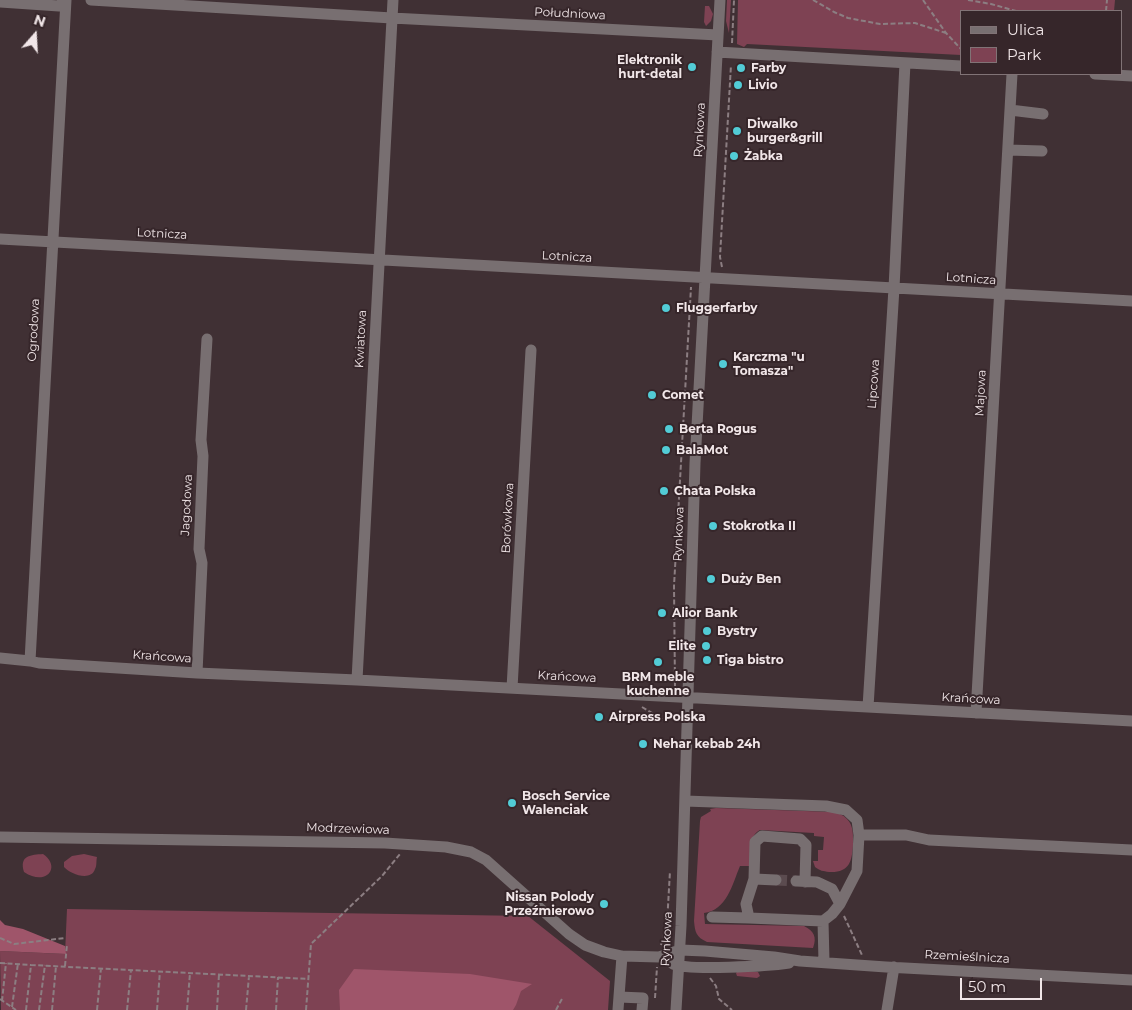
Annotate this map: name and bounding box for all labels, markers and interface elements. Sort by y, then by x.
street label: Południowa [534,5,606,23]
north arrow [10,10,60,60]
text: N [32,10,48,31]
legend [960,10,1122,75]
text: Ulica [1007,20,1044,39]
text: Park [1007,45,1041,64]
place label: Elektronik hurt-detal [617,53,682,81]
marker: Elektronik hurt-detal [686,61,698,73]
place label: Farby [751,61,786,75]
marker: Farby [735,62,747,74]
place label: Livio [748,78,778,92]
marker: Livio [732,79,744,91]
street label: Rynkowa [691,102,709,158]
place label: Diwalko burger&grill [747,117,823,145]
marker: Diwalko burger&grill [731,125,743,137]
place label: Żabka [744,149,783,163]
marker: Żabka [728,150,740,162]
street label: Lotnicza [136,225,188,243]
street label: Lotnicza [541,248,593,266]
street label: Lotnicza [945,270,997,288]
street label: Ogrodowa [25,298,43,362]
place label: Fluggerfarby [676,301,757,315]
marker: Fluggerfarby [660,302,672,314]
street label: Kwiatowa [352,309,370,369]
place label: Karczma "u Tomasza" [733,350,805,378]
marker: Karczma "u Tomasza" [717,358,729,370]
street label: Lipcowa [865,359,883,409]
street label: Majowa [973,369,989,417]
place label: Comet [662,388,704,402]
marker: Comet [646,389,658,401]
place label: Berta Rogus [679,422,757,436]
marker: Berta Rogus [663,423,675,435]
place label: BalaMot [676,443,728,457]
marker: BalaMot [660,444,672,456]
street label: Jagodowa [178,474,196,536]
street label: Borówkowa [499,482,517,554]
place label: Chata Polska [674,484,756,498]
marker: Chata Polska [658,485,670,497]
street label: Rynkowa [671,506,687,562]
place label: Stokrotka II [723,519,796,533]
marker: Stokrotka II [707,520,719,532]
place label: Duży Ben [721,572,781,586]
marker: Duży Ben [705,573,717,585]
place label: Alior Bank [672,606,738,620]
marker: Alior Bank [656,607,668,619]
place label: Bystry [717,624,757,638]
marker: Bystry [701,625,713,637]
place label: Elite [668,639,696,653]
marker: Elite [700,640,712,652]
street label: Krańcowa [132,648,192,666]
place label: Tiga bistro [717,653,784,667]
marker: Tiga bistro [701,654,713,666]
marker: BRM meble kuchenne [652,656,664,668]
street label: Krańcowa [537,668,597,686]
place label: BRM meble kuchenne [622,670,694,698]
street label: Krańcowa [941,690,1001,708]
place label: Airpress Polska [609,710,706,724]
marker: Airpress Polska [593,711,605,723]
place label: Nehar kebab 24h [653,737,760,751]
marker: Nehar kebab 24h [637,738,649,750]
place label: Bosch Service Walenciak [522,789,610,817]
marker: Bosch Service Walenciak [506,797,518,809]
street label: Modrzewiowa [306,820,390,838]
place label: Nissan Polody Przeźmierowo [504,890,594,918]
marker: Nissan Polody Przeźmierowo [598,898,610,910]
street label: Rynkowa [658,911,676,967]
street label: Rzemieślnicza [924,948,1010,966]
scale bar [962,968,1044,1000]
text: 50 m [968,977,1006,996]

